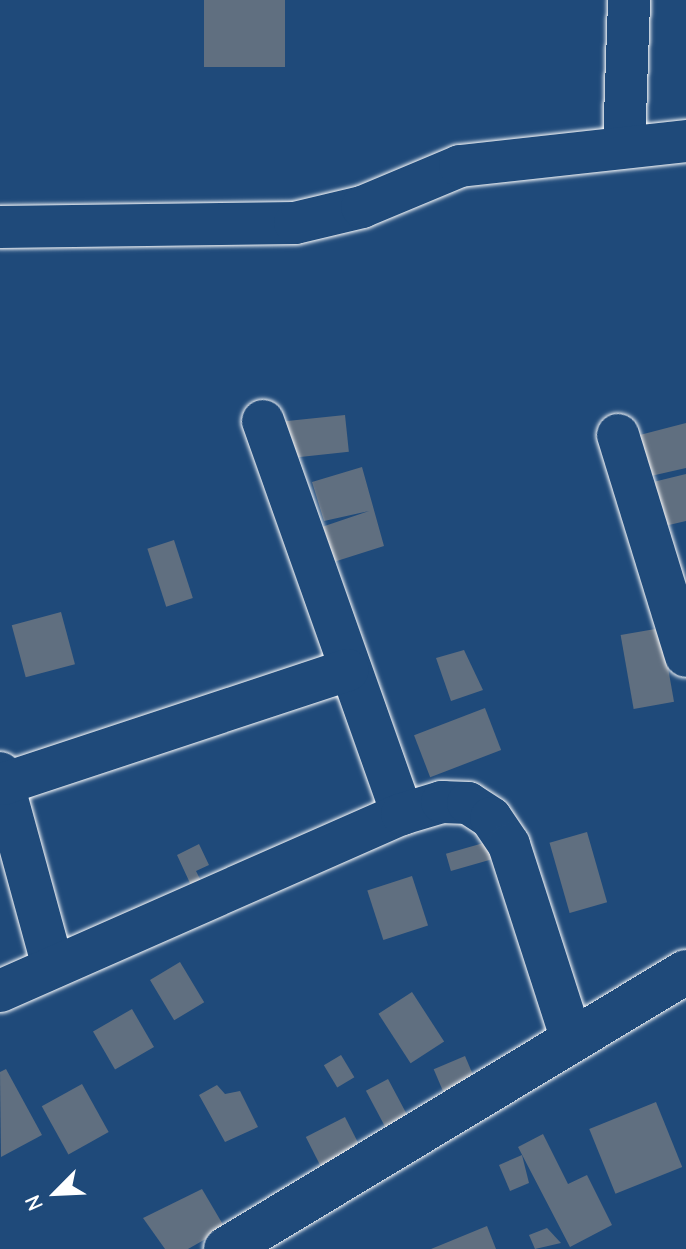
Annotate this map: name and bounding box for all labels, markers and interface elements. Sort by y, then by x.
north arrow [16,1153,96,1233]
text: N [19,1191,49,1215]

